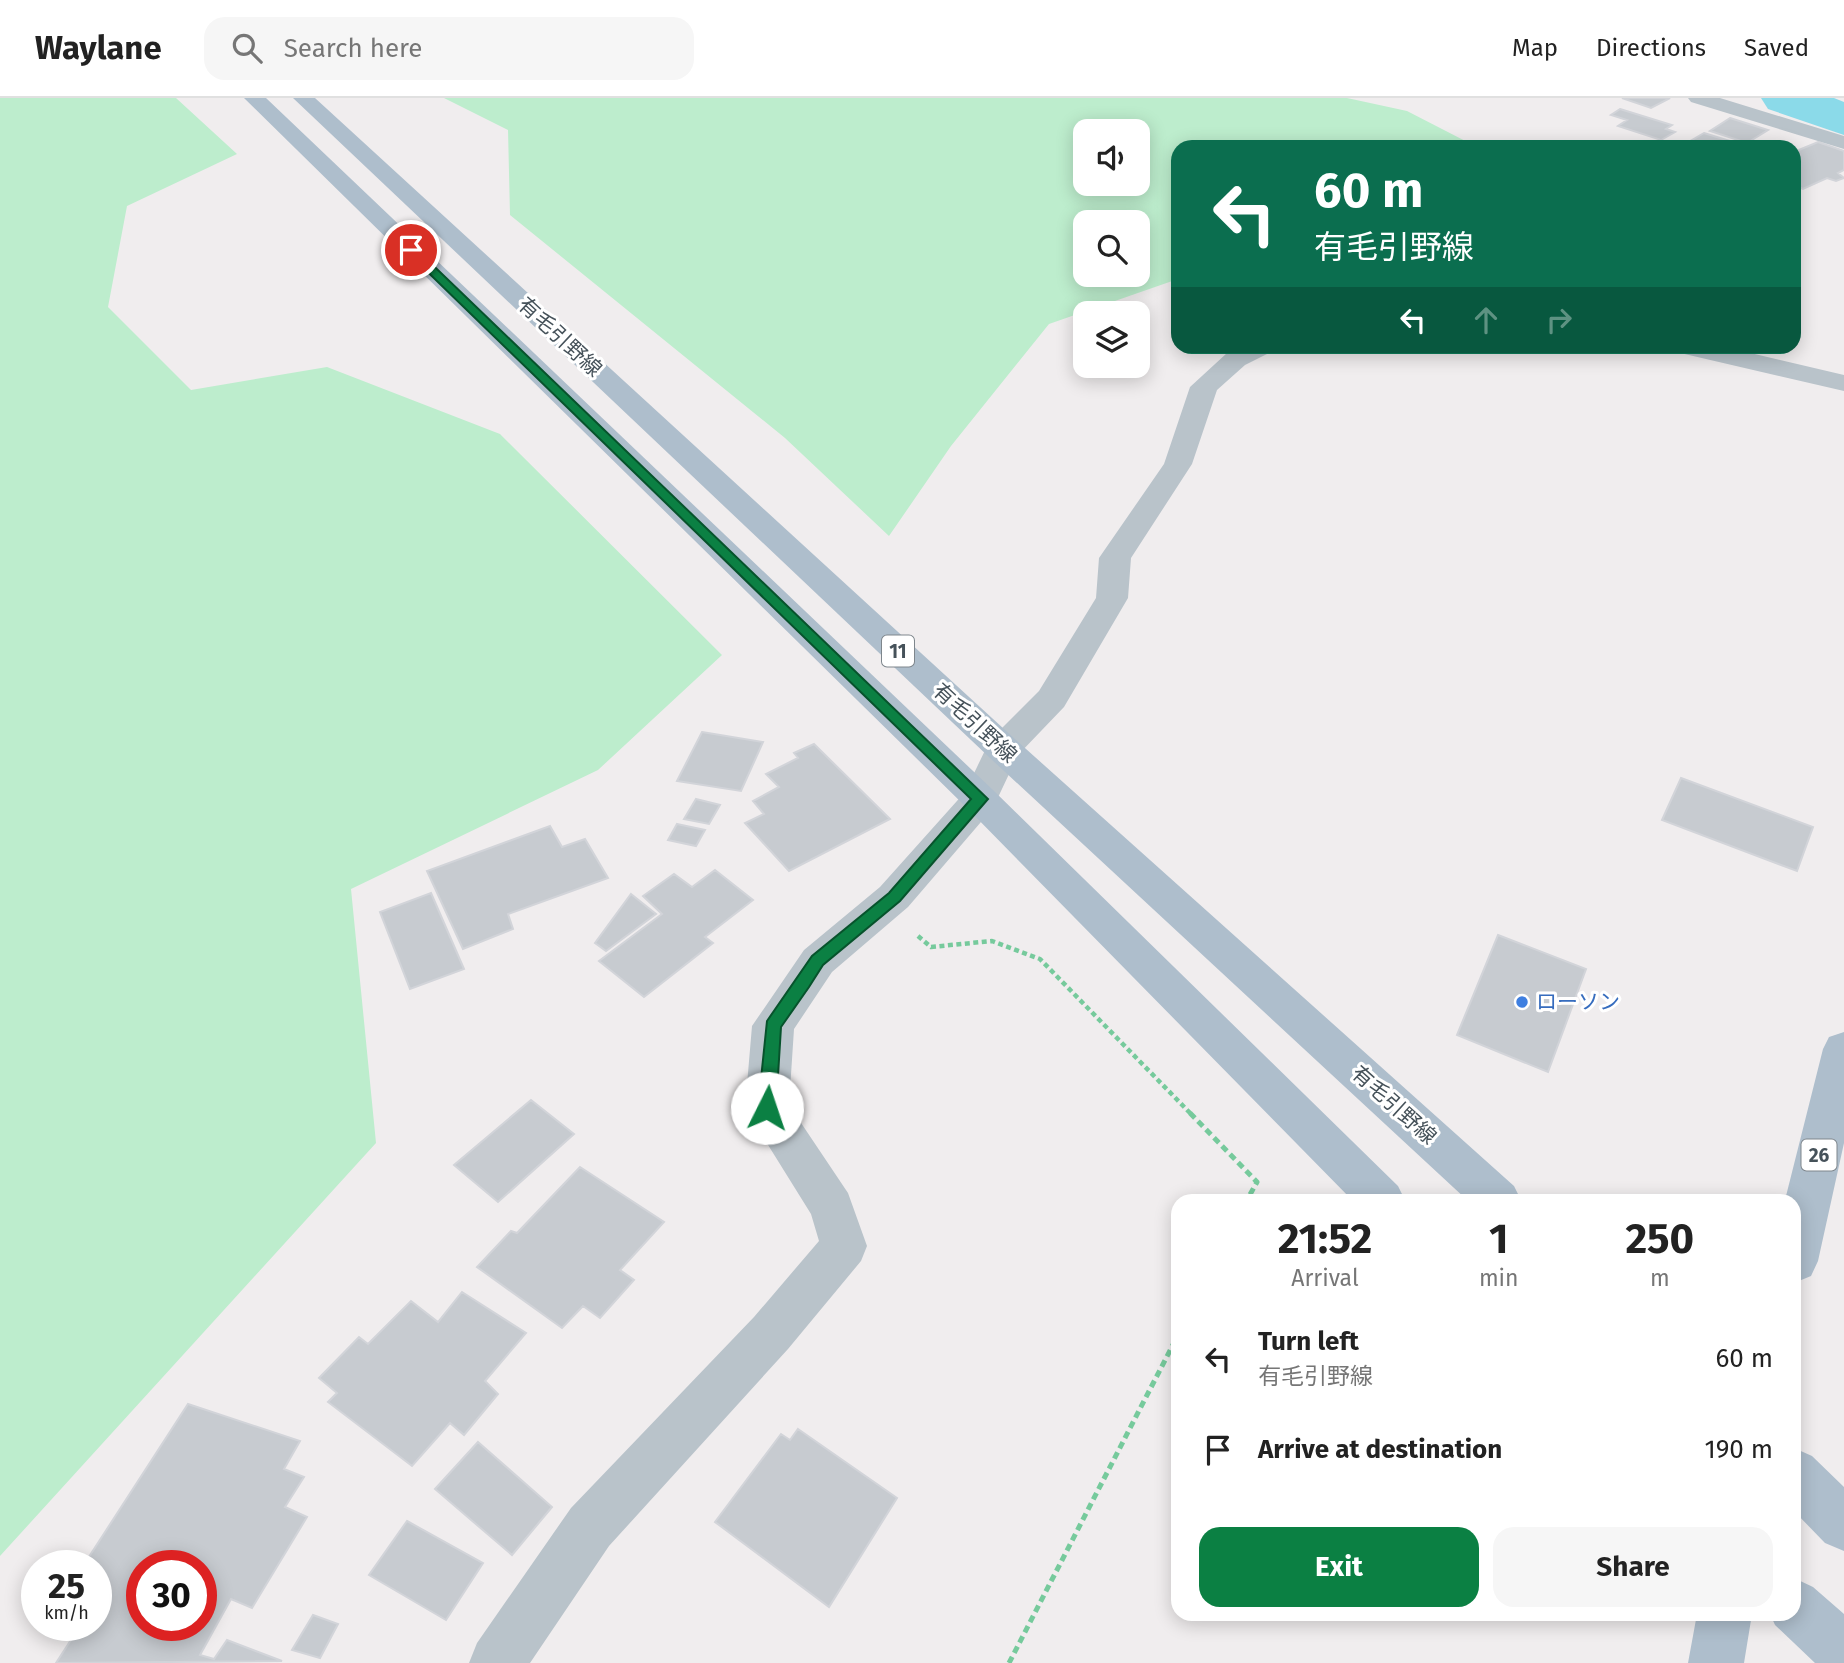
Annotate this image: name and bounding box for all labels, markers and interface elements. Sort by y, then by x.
search box [204,17,694,80]
text: Waylane [35,28,162,68]
icon: search [228,29,266,67]
text: Search here [284,33,423,64]
text: Map [1512,34,1558,62]
text: Directions [1596,34,1706,62]
text: Saved [1744,34,1809,62]
map controls [1073,119,1150,378]
button: sound [1073,119,1150,196]
text: 60 m [1314,161,1423,220]
icon: left [1199,168,1290,259]
button: search [1073,210,1150,287]
pin [381,220,441,280]
text: 有毛引野線 [1314,228,1474,266]
icon: arrive [392,231,430,269]
street label: 有毛引野線 [513,292,607,382]
button: layers [1073,301,1150,378]
icon: left [1394,301,1432,339]
icon: ahead [1467,301,1505,339]
icon: right [1540,301,1578,339]
road number: 11 [882,636,914,666]
street label: 有毛引野線 [928,678,1022,768]
place label: ローソン [1536,989,1620,1015]
marker: ローソン [1514,994,1530,1010]
street label: 有毛引野線 [1346,1060,1442,1150]
position arrow [730,1071,804,1145]
road number: 26 [1801,1140,1836,1170]
text: 21:52 [1278,1214,1372,1264]
text: 1 [1489,1214,1509,1264]
text: 250 [1625,1214,1694,1264]
text: Arrival [1291,1264,1359,1292]
text: min [1479,1264,1519,1292]
text: m [1650,1264,1670,1292]
text: Turn left [1258,1326,1359,1357]
icon: left [1199,1340,1237,1378]
text: 60 m [1715,1343,1773,1374]
text: 有毛引野線 [1258,1362,1373,1390]
icon: arrive [1199,1431,1237,1469]
text: Arrive at destination [1258,1434,1502,1465]
text: 190 m [1704,1434,1773,1465]
button: Exit [1199,1527,1479,1607]
button: Share [1493,1527,1773,1607]
speed limit sign: 30 [126,1550,217,1641]
text: 25 [48,1565,85,1607]
text: km/h [44,1602,89,1624]

